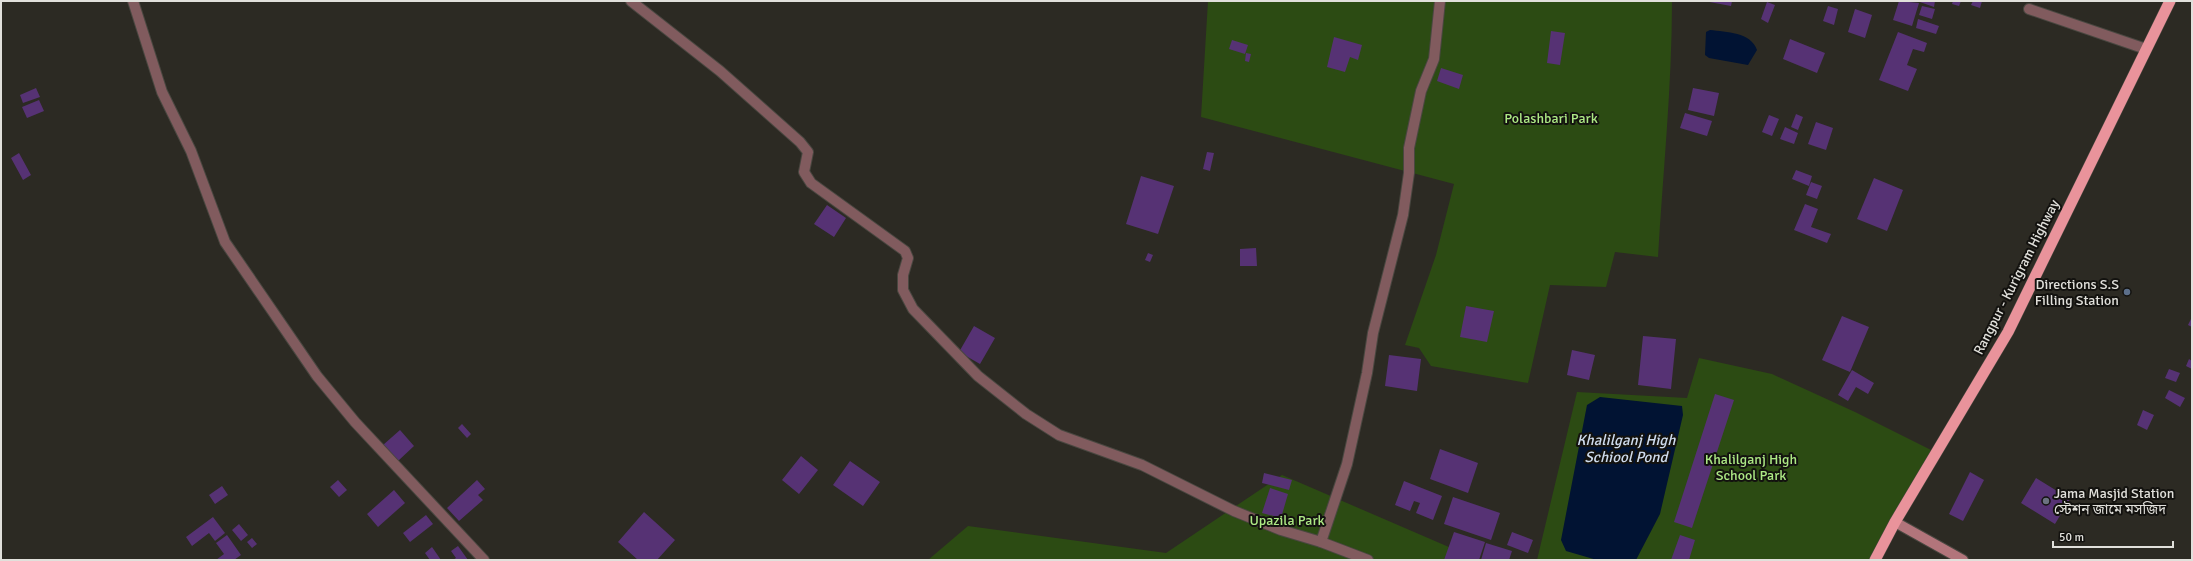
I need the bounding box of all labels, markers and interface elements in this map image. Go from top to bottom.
park label: Polashbari Park [1504,110,1598,127]
street label: Rangpur - Kurigram Highway [1970,196,2063,358]
place label: Directions S.S Filling Station [2035,276,2119,309]
marker: Directions S.S Filling Station [2122,287,2132,297]
water label: Khalilganj High Schiool Pond [1577,431,1676,466]
park label: Khalilganj High School Park [1705,451,1797,484]
place label: Jama Masjid Station স্টেশন জামে মসজিদ [2054,485,2174,518]
marker: Jama Masjid Station স্টেশন জামে মসজিদ [2041,496,2051,506]
park label: Upazila Park [1249,512,1325,529]
scale bar [2053,523,2173,549]
text: 50 m [2059,530,2084,545]

